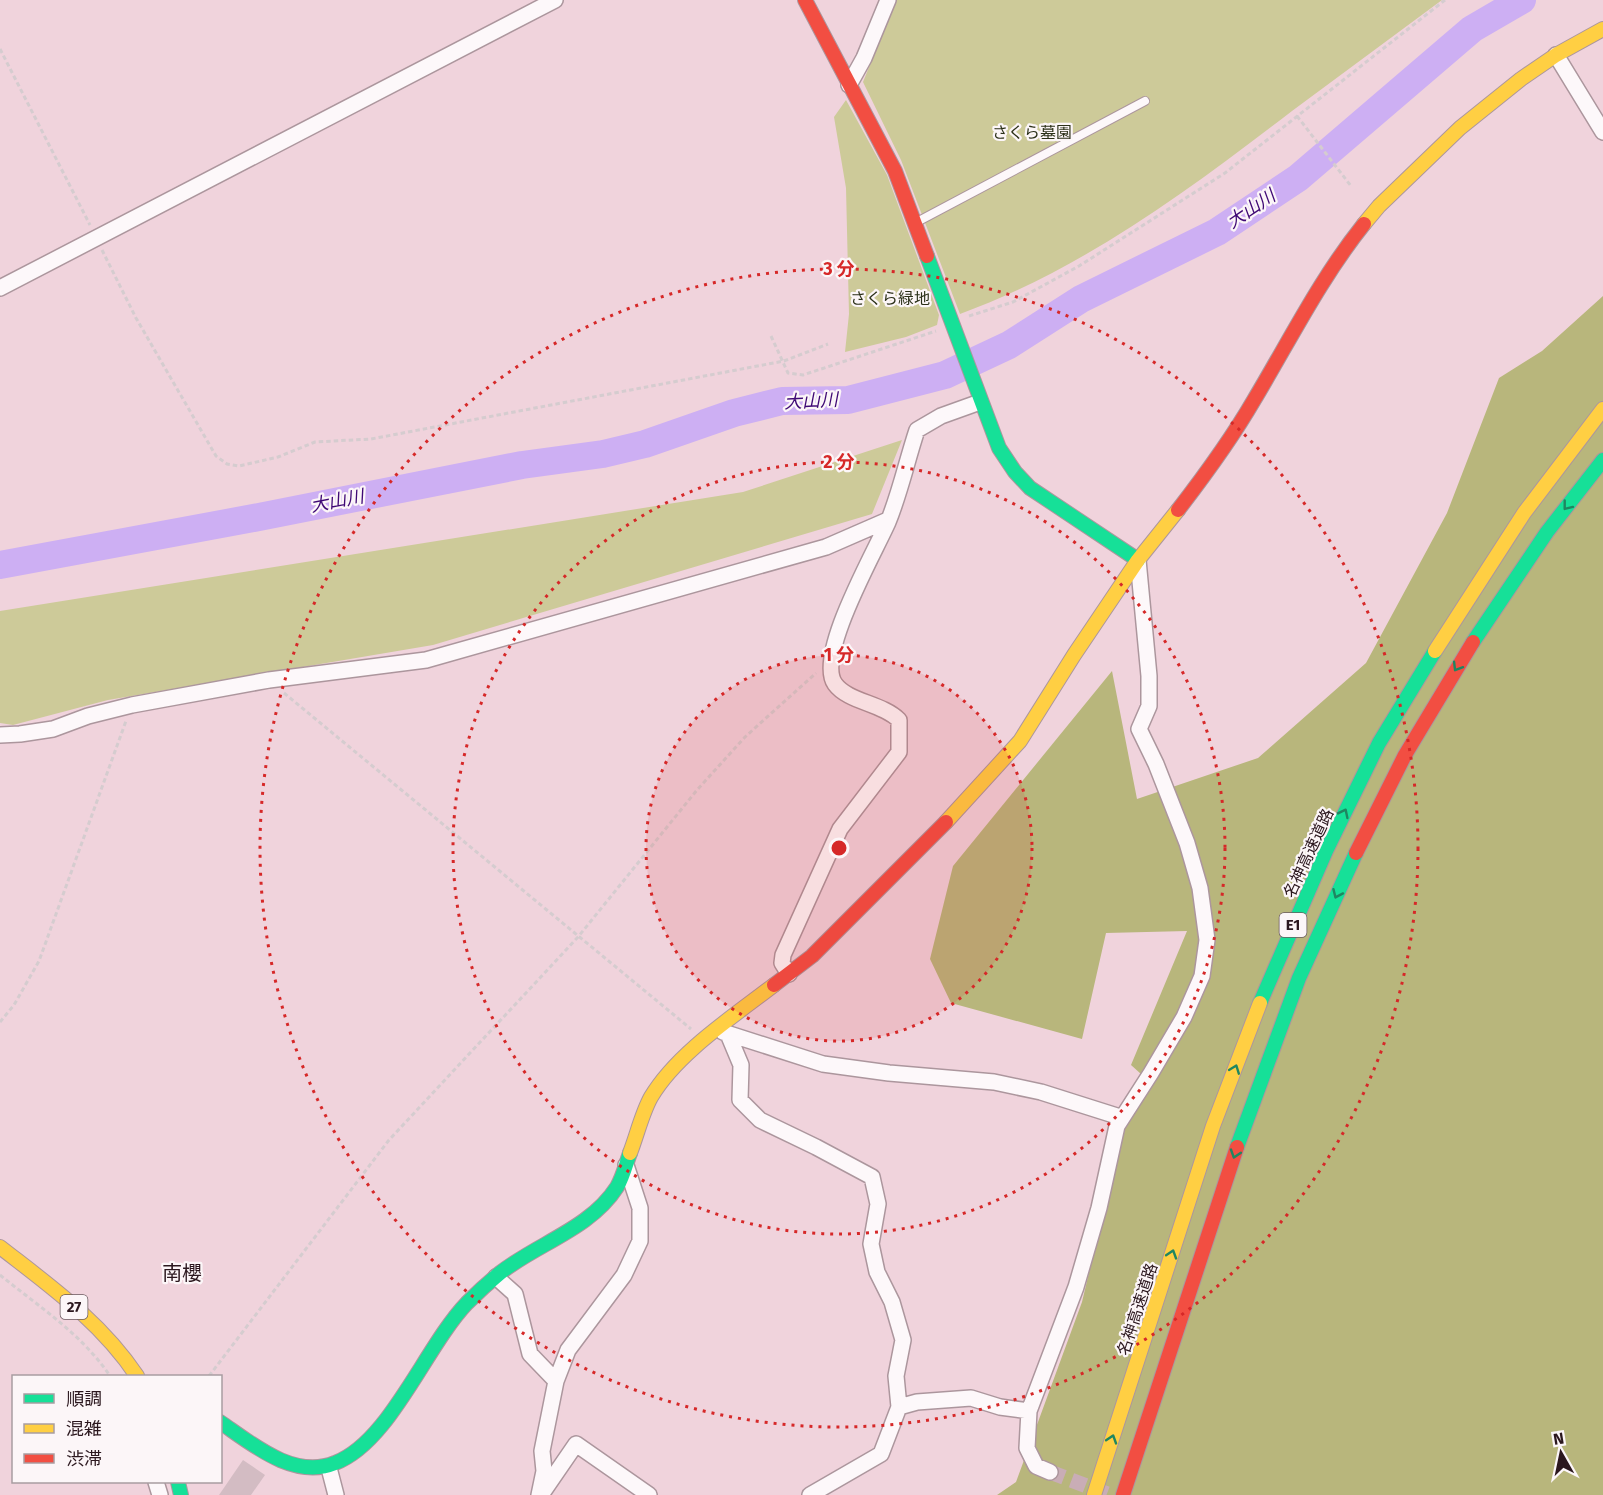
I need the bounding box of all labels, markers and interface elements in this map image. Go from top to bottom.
park label: さくら墓園 [992,123,1072,142]
water label: 大山川 [1222,184,1281,233]
text: 3 分 [822,258,855,280]
park label: さくら緑地 [850,289,930,308]
water label: 大山川 [783,388,841,413]
text: 2 分 [823,451,855,473]
water label: 大山川 [308,485,368,517]
one-way arrow [1564,499,1575,510]
text: 1 分 [824,644,854,666]
one-way arrow [1453,661,1465,671]
street label: 名神高速道路 [1280,806,1337,901]
one-way arrow [1337,808,1349,819]
centre of rings [829,838,849,858]
one-way arrow [1332,888,1344,899]
road number: E1 [1280,913,1306,937]
one-way arrow [1228,1064,1240,1075]
one-way arrow [1229,1148,1242,1159]
one-way arrow [1165,1249,1177,1260]
district label: 南櫻 [162,1261,202,1285]
street label: 名神高速道路 [1114,1261,1161,1358]
road number: 27 [60,1295,88,1319]
legend [12,1375,222,1483]
text: 順調 [66,1388,102,1410]
text: 混雑 [66,1418,102,1440]
north arrow [1531,1423,1591,1483]
text: N [1552,1428,1565,1449]
one-way arrow [1105,1434,1117,1445]
text: 渋滞 [66,1448,102,1470]

